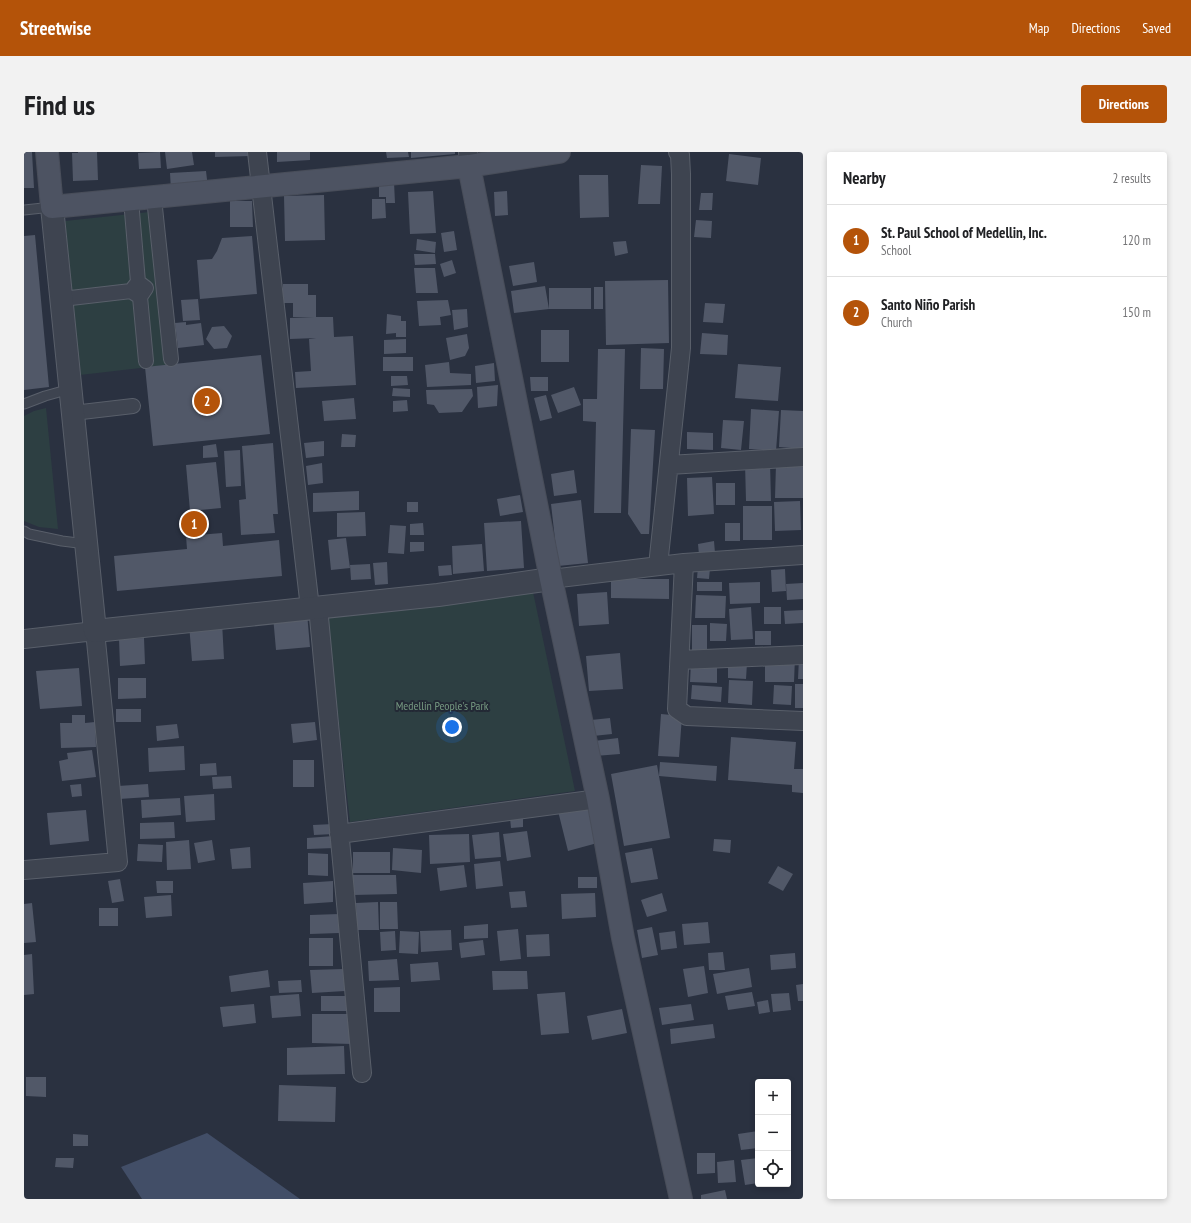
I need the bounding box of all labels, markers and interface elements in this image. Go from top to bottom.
text: Streetwise [20,16,91,40]
text: Map [1029,19,1049,37]
text: Directions [1071,19,1120,37]
text: Saved [1142,19,1171,37]
button: Directions [1081,85,1167,123]
text: Find us [24,86,95,123]
text: Nearby [843,167,886,189]
text: 2 results [1112,170,1151,187]
text: St. Paul School of Medellin, Inc. [881,223,1047,242]
text: 1 [853,232,859,249]
text: 120 m [1122,232,1151,249]
text: School [881,242,911,259]
text: Santo Niño Parish [881,295,975,314]
text: 2 [853,304,859,321]
text: 150 m [1122,304,1151,321]
text: Church [881,314,912,331]
pin: 2 [194,386,220,416]
pin: 1 [181,509,207,539]
park label: Medellin People's Park [396,698,489,713]
your location [442,717,462,737]
map controls [755,1079,791,1187]
button: + [755,1079,791,1115]
button: − [755,1115,791,1151]
button: locate [755,1151,791,1187]

